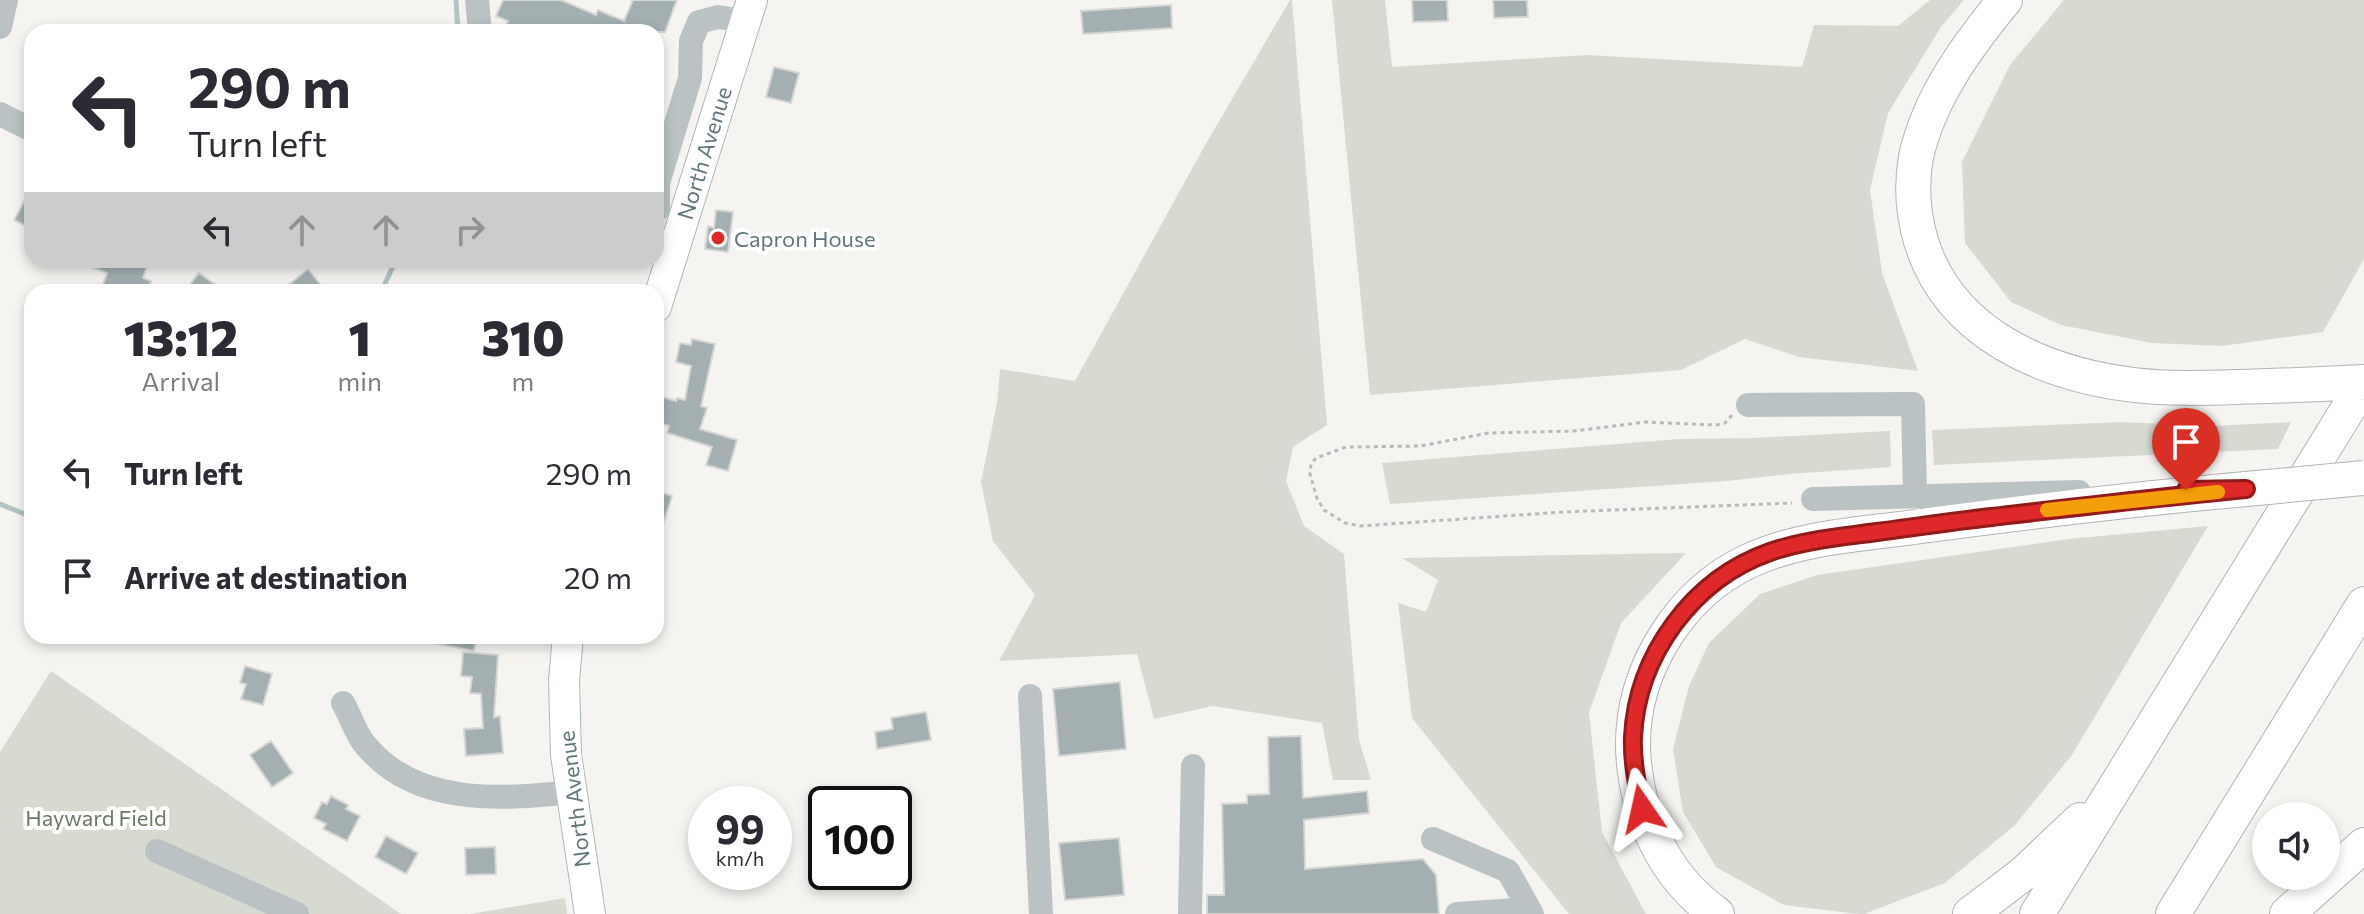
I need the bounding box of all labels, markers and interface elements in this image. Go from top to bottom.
text: 290 m [188,51,351,120]
icon: left [56,56,160,160]
street label: North Avenue [671,83,737,223]
text: Turn left [188,120,327,164]
icon: left [196,208,240,252]
icon: ahead [280,208,324,252]
icon: ahead [364,208,408,252]
icon: right [448,208,492,252]
place label: Capron House [734,225,876,252]
marker: Capron House [709,229,727,247]
text: 13:12 [124,307,238,366]
text: 1 [348,307,371,366]
text: 310 [481,307,564,366]
text: Arrival [141,365,220,396]
text: min [338,365,382,396]
text: m [512,365,534,396]
pin [2152,408,2220,490]
icon: arrive [2164,420,2208,464]
icon: left [56,450,100,494]
text: Turn left [124,454,243,491]
text: 290 m [546,454,632,491]
icon: arrive [56,554,100,598]
text: Arrive at destination [124,558,408,595]
text: 20 m [564,558,632,595]
street label: North Avenue [552,729,596,869]
position arrow [1600,767,1684,851]
speed limit sign: 100 [808,786,912,890]
map controls [2252,802,2340,890]
button: sound [2252,802,2340,890]
text: 99 [715,803,765,852]
park label: Hayward Field [25,804,167,831]
text: km/h [716,846,764,870]

